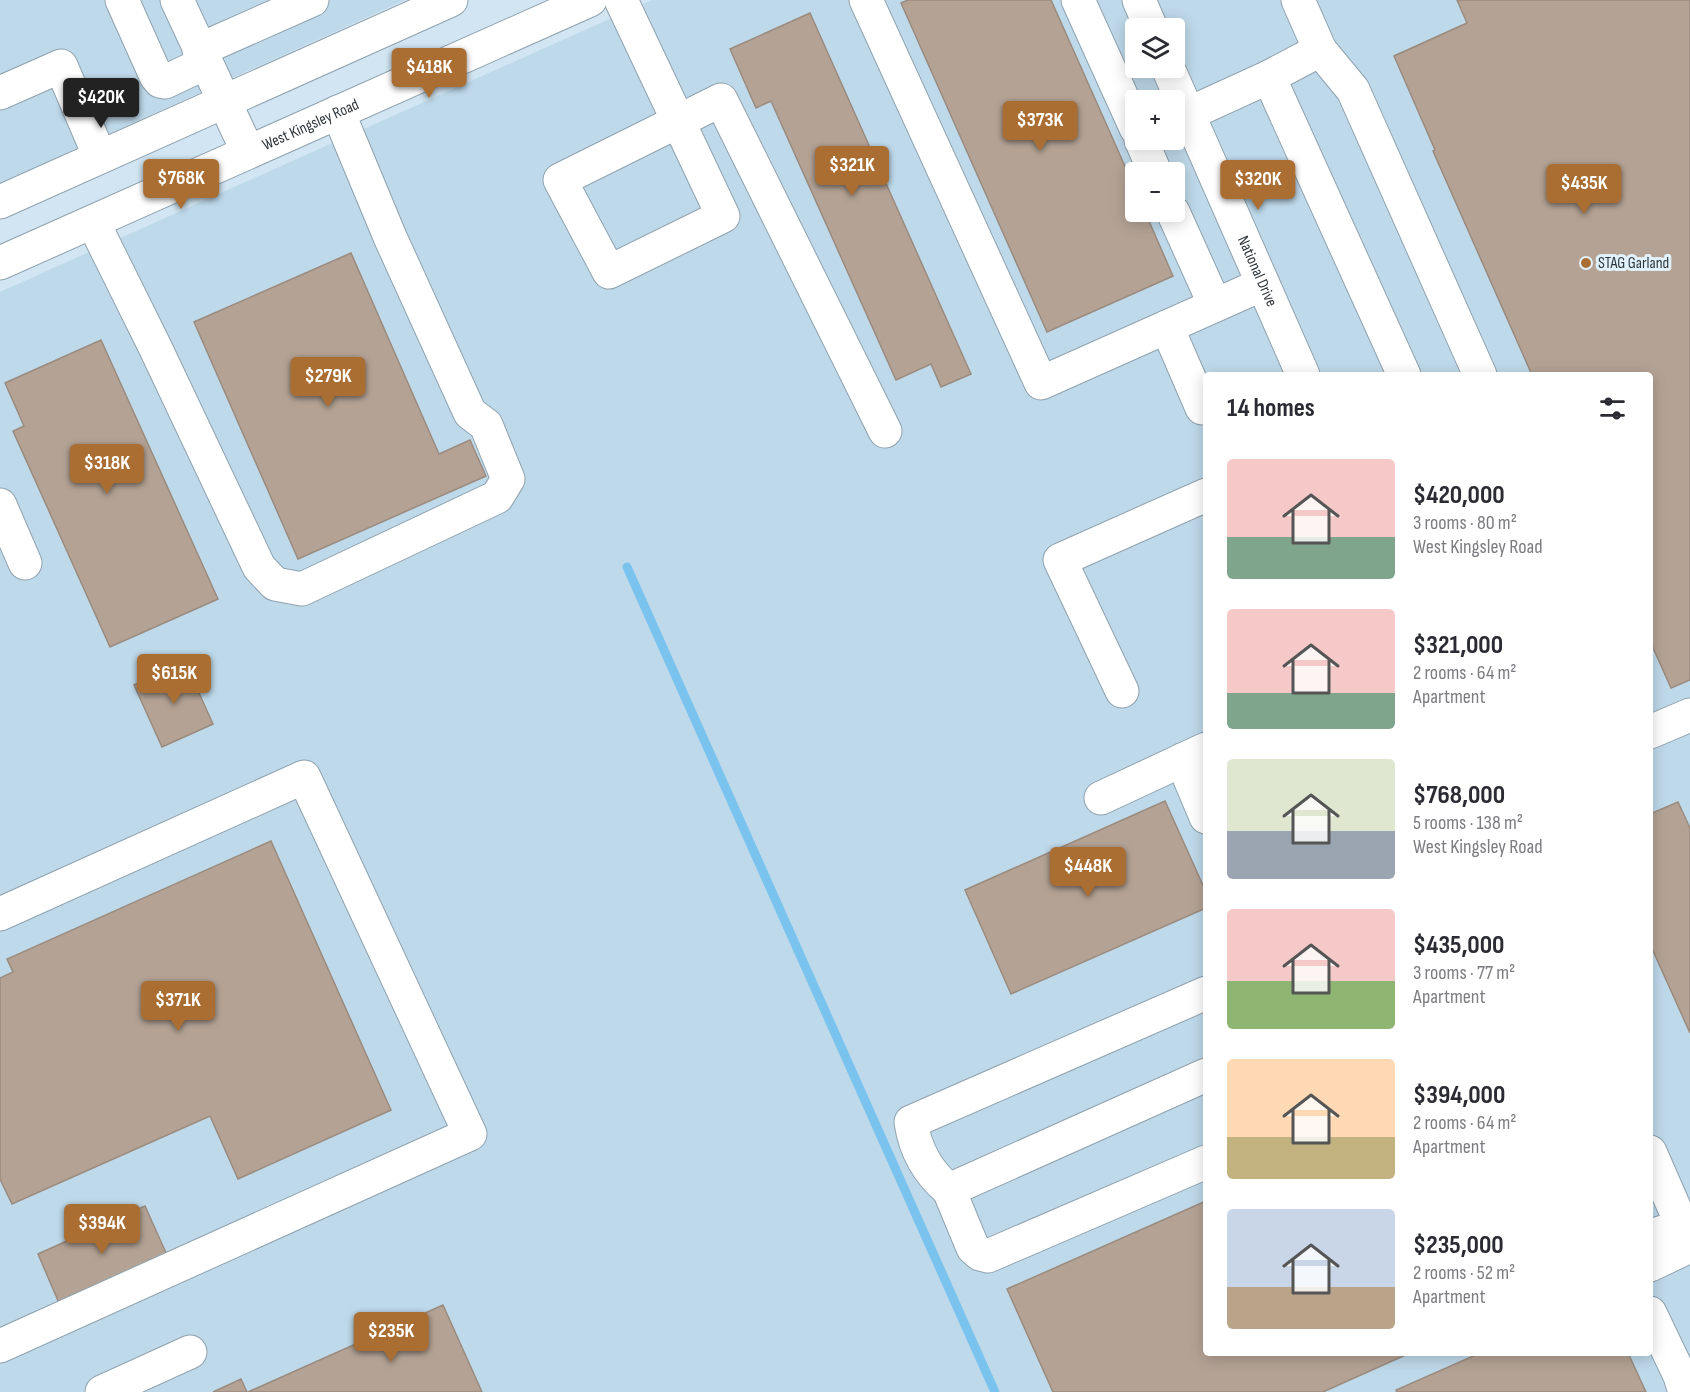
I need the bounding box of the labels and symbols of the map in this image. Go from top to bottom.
pin: $418K [387,48,471,99]
pin: $420K [59,78,143,129]
street label: West Kingsley Road [259,95,362,154]
pin: $373K [998,101,1082,152]
pin: $321K [810,146,894,197]
pin: $768K [139,159,223,210]
pin: $320K [1216,160,1300,211]
pin: $435K [1542,164,1626,215]
street label: National Drive [1233,233,1281,310]
place label: STAG Garland [1598,254,1669,273]
marker: STAG Garland [1579,256,1593,270]
pin: $279K [286,357,370,408]
pin: $318K [65,444,149,495]
pin: $615K [132,654,216,705]
pin: $448K [1046,847,1130,898]
pin: $371K [136,981,220,1032]
pin: $394K [60,1204,144,1255]
pin: $235K [349,1312,433,1363]

